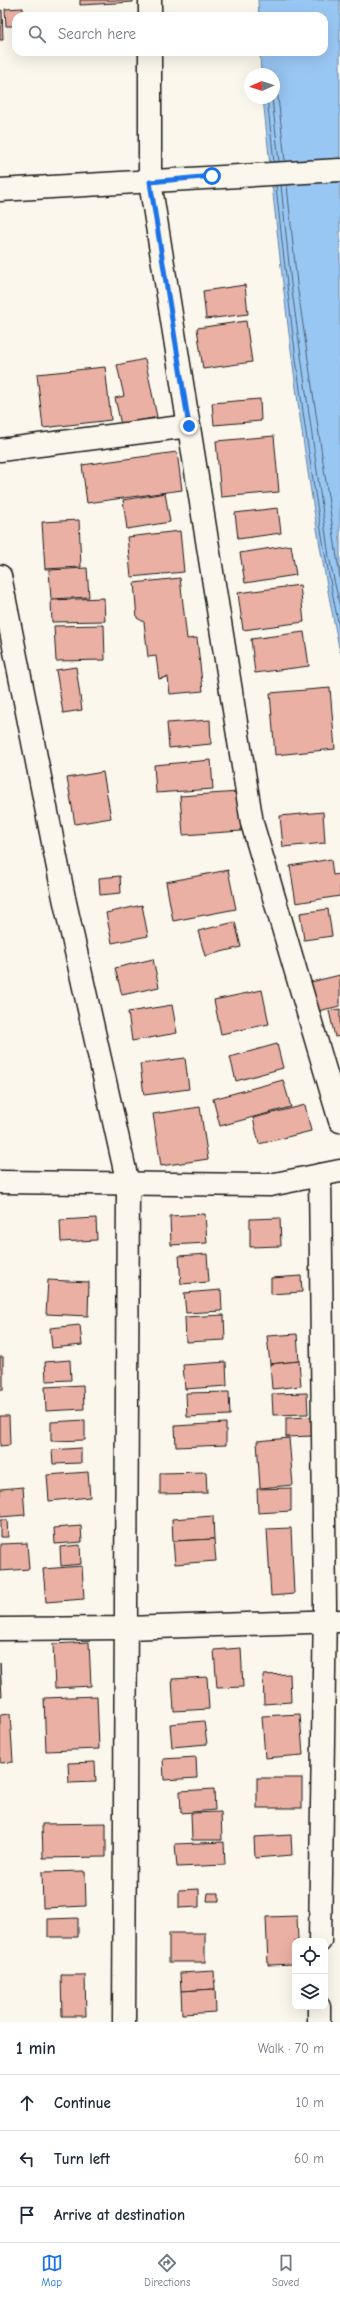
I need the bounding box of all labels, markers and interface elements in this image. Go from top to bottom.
search box [12,12,328,56]
icon: search [26,23,48,45]
text: Search here [58,25,136,43]
north arrow [244,68,280,104]
route start [203,167,221,185]
route end [180,417,198,435]
map controls [292,1938,328,2010]
button: locate [292,1938,328,1974]
button: layers [292,1974,328,2010]
text: 1 min [16,2039,56,2058]
text: Walk · 70 m [258,2041,324,2056]
icon: ahead [16,2092,38,2114]
text: Continue [54,2094,111,2112]
text: 10 m [296,2095,324,2110]
icon: left [16,2148,38,2170]
text: Turn left [54,2150,110,2168]
text: 60 m [294,2151,324,2166]
icon: arrive [16,2204,38,2226]
text: Arrive at destination [54,2206,185,2224]
tab: Map [41,2252,63,2289]
tab: Directions [144,2252,191,2289]
tab: Saved [272,2252,299,2289]

